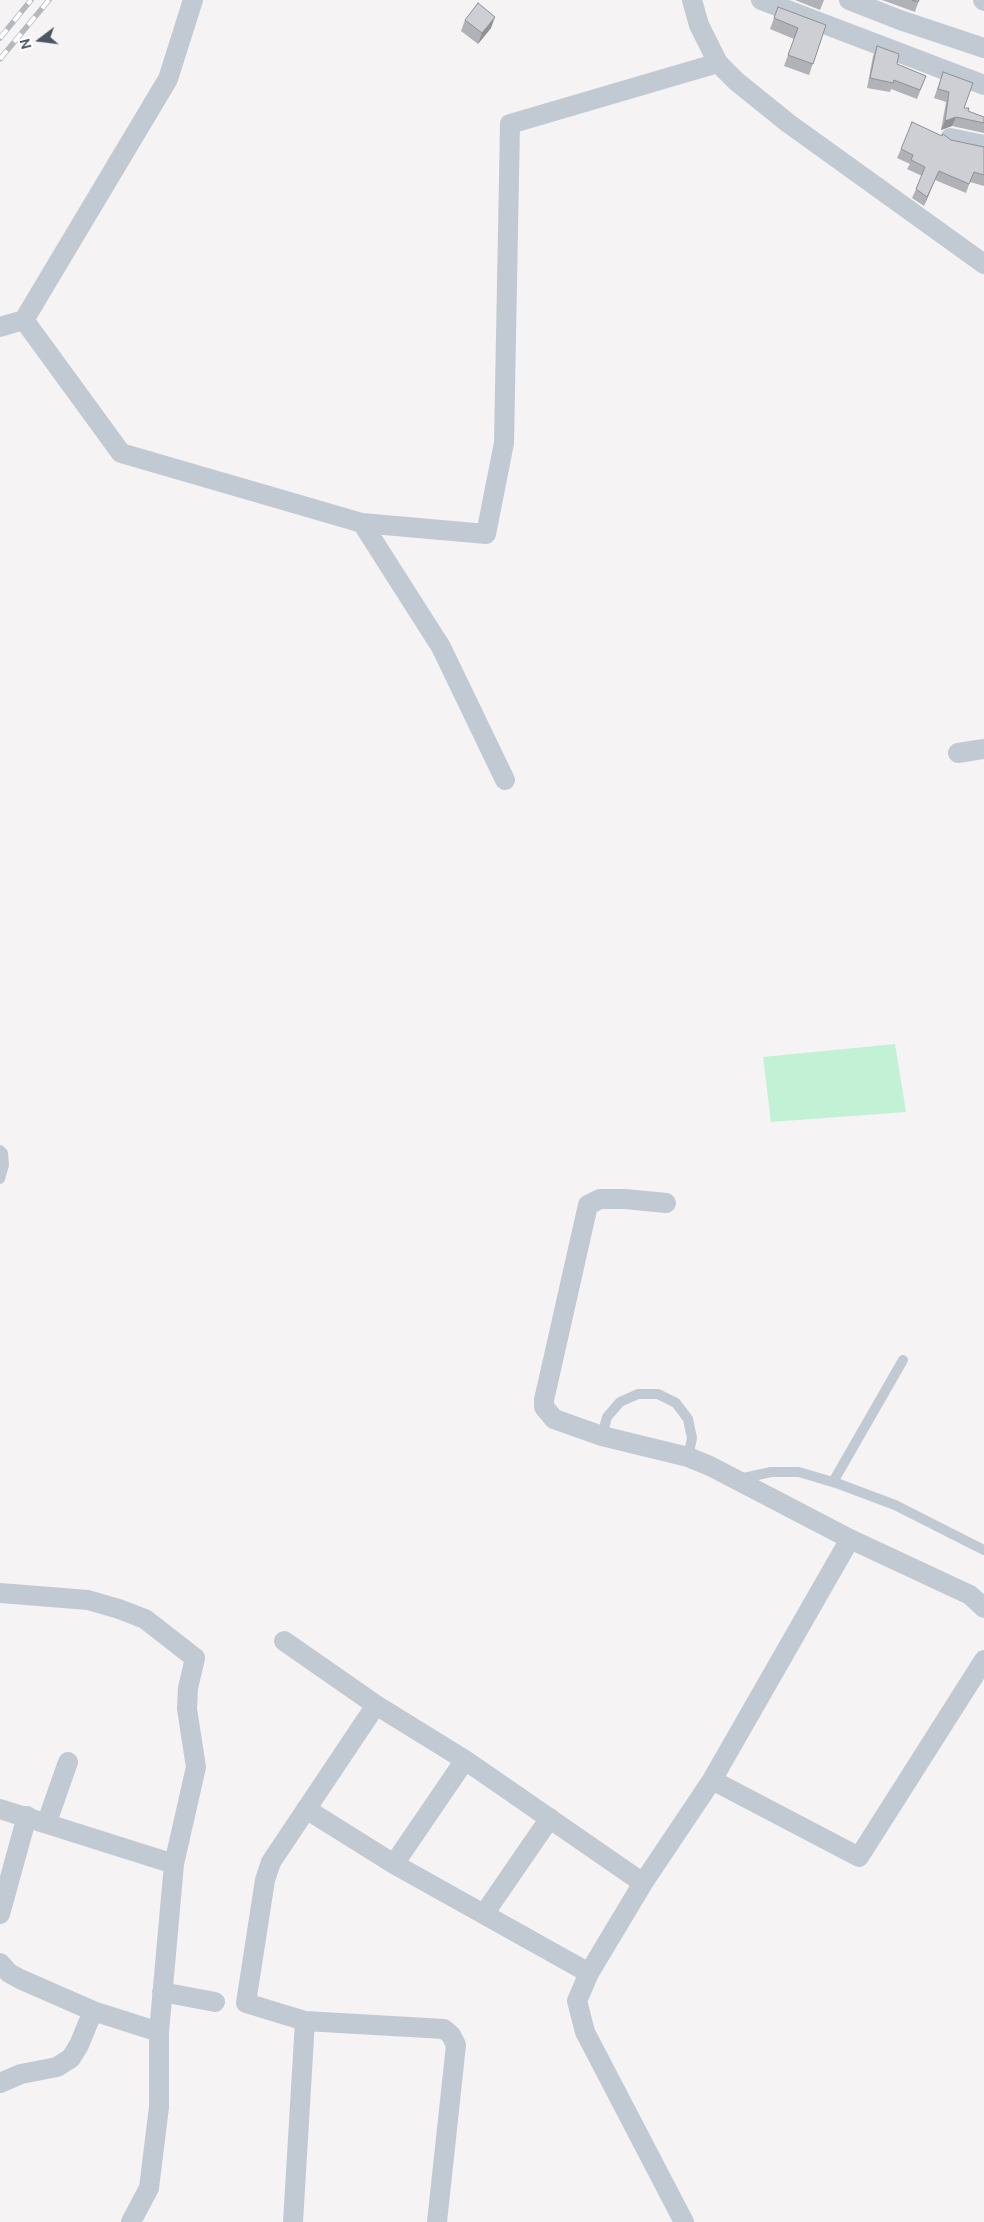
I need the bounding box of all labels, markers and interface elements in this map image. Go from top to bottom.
north arrow [15,15,65,65]
text: N [16,37,35,51]

